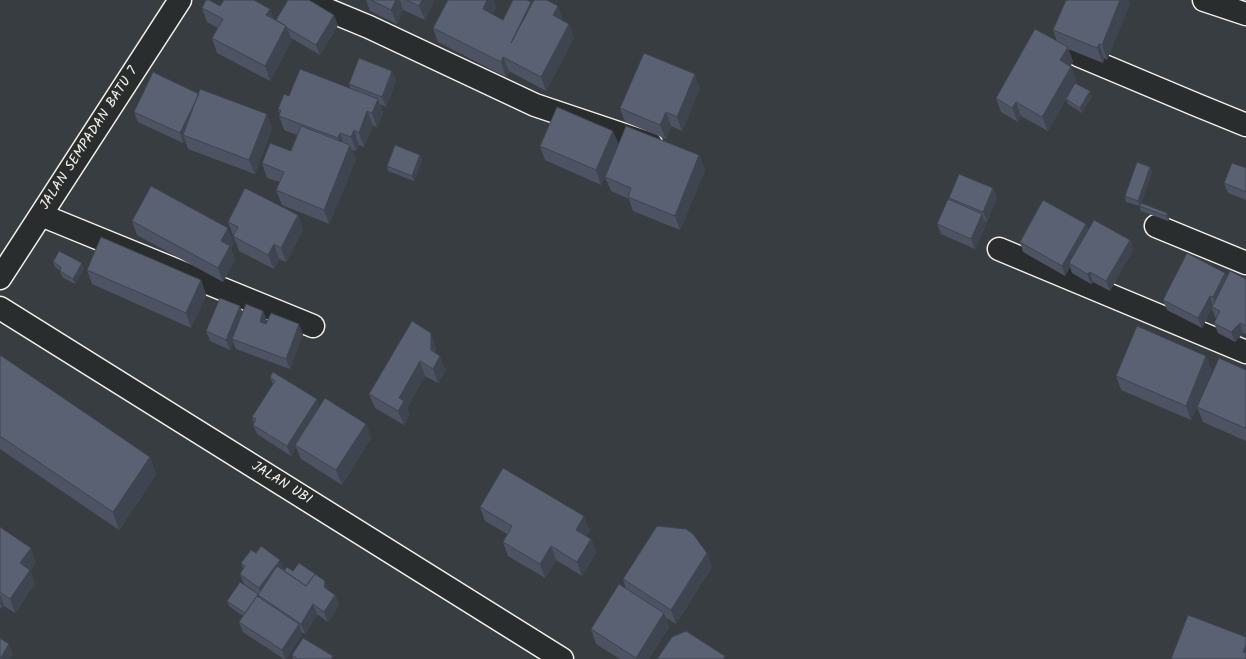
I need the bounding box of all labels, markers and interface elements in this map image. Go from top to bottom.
street label: JALAN SEMPADAN BATU 7 [37,64,143,214]
street label: JALAN UBI [248,459,314,509]

